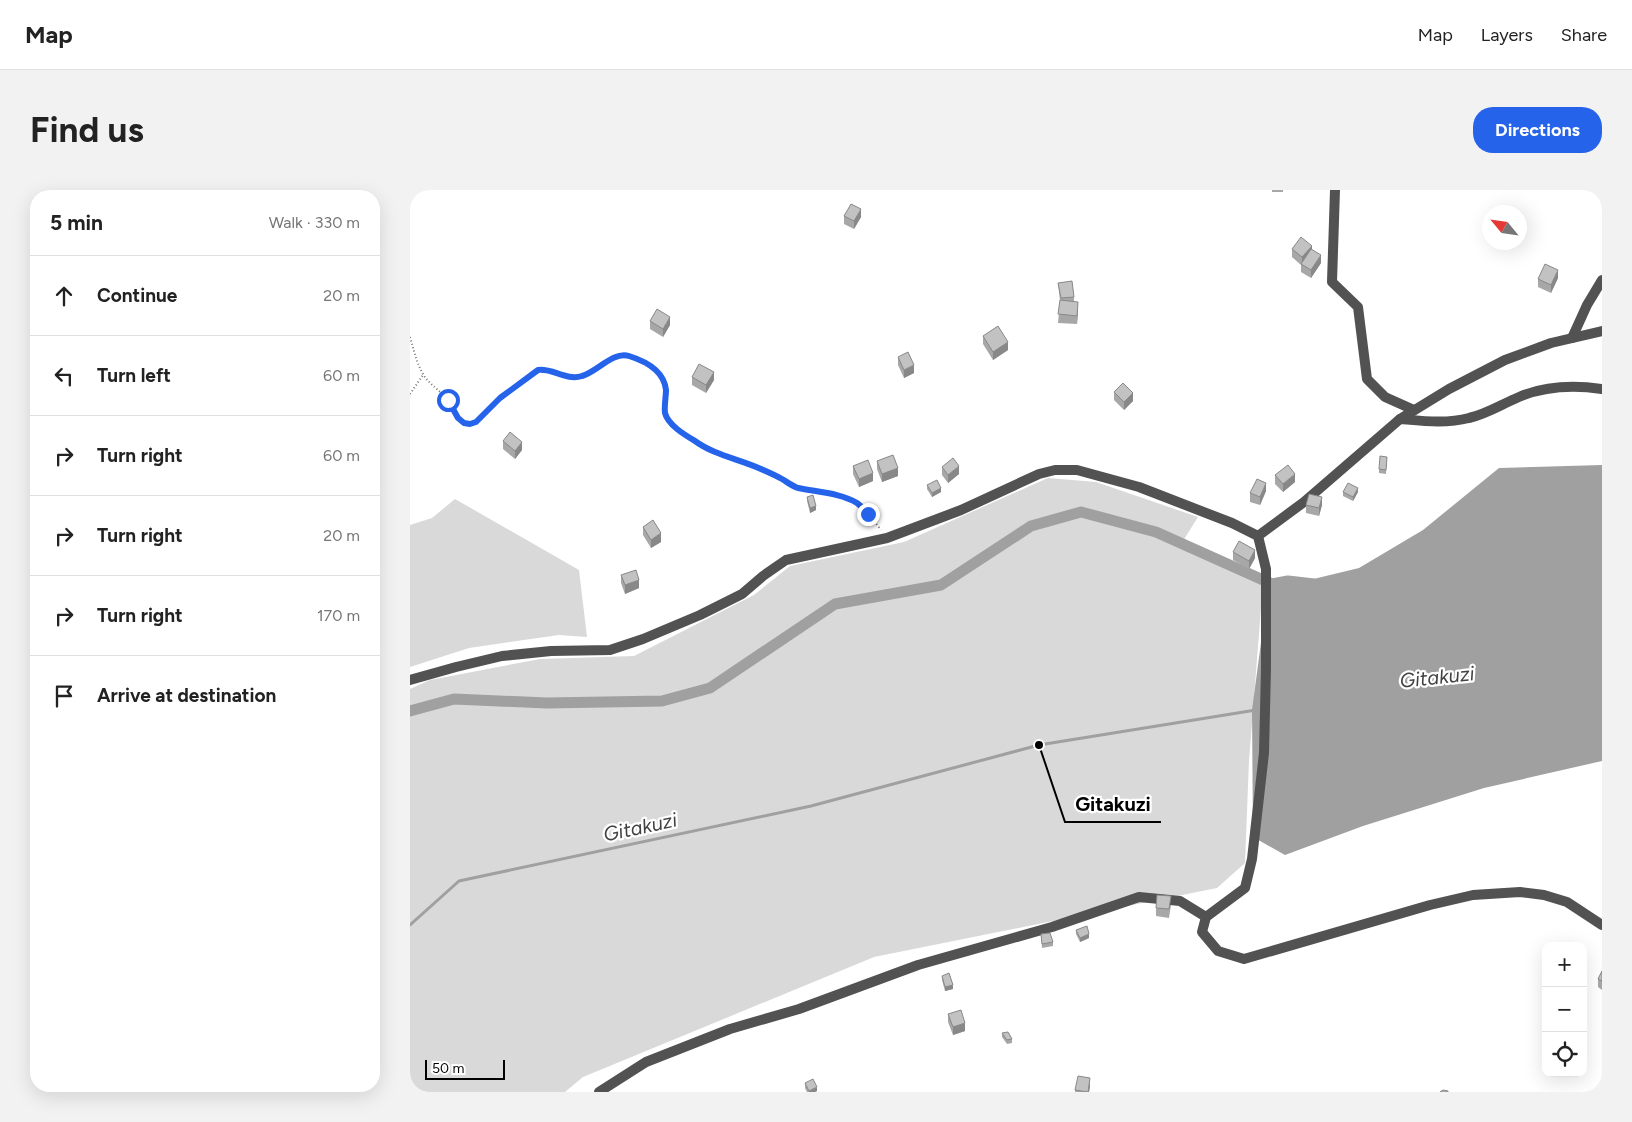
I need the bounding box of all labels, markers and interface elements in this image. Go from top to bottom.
text: Map [25,20,73,49]
text: Map [1418,24,1453,46]
text: Layers [1481,24,1533,46]
text: Share [1561,24,1607,46]
button: Directions [1473,107,1602,153]
text: Find us [30,109,144,151]
north arrow [1482,205,1527,250]
text: 5 min [50,210,103,235]
text: Walk · 330 m [269,213,360,232]
icon: ahead [50,282,78,310]
text: Continue [97,284,177,307]
text: 20 m [323,286,360,305]
icon: left [50,362,78,390]
text: Turn left [97,364,171,387]
text: 60 m [323,366,360,385]
route start [437,389,460,412]
icon: right [50,442,78,470]
text: Turn right [97,444,183,467]
text: 60 m [323,446,360,465]
route end [857,503,880,526]
icon: right [50,522,78,550]
text: Turn right [97,524,183,547]
text: 20 m [323,526,360,545]
icon: right [50,602,78,630]
text: Turn right [97,604,183,627]
text: 170 m [317,606,360,625]
water label: Gitakuzi [1399,661,1476,693]
icon: arrive [50,682,78,710]
text: Arrive at destination [97,684,276,707]
callout: Gitakuzi [1065,787,1161,822]
text: Gitakuzi [1075,792,1151,816]
water label: Gitakuzi [601,807,679,846]
map controls [1542,942,1587,1077]
button: + [1542,942,1587,987]
button: − [1542,987,1587,1032]
button: locate [1542,1032,1587,1077]
scale bar [425,1057,505,1080]
text: 50 m [432,1060,464,1077]

